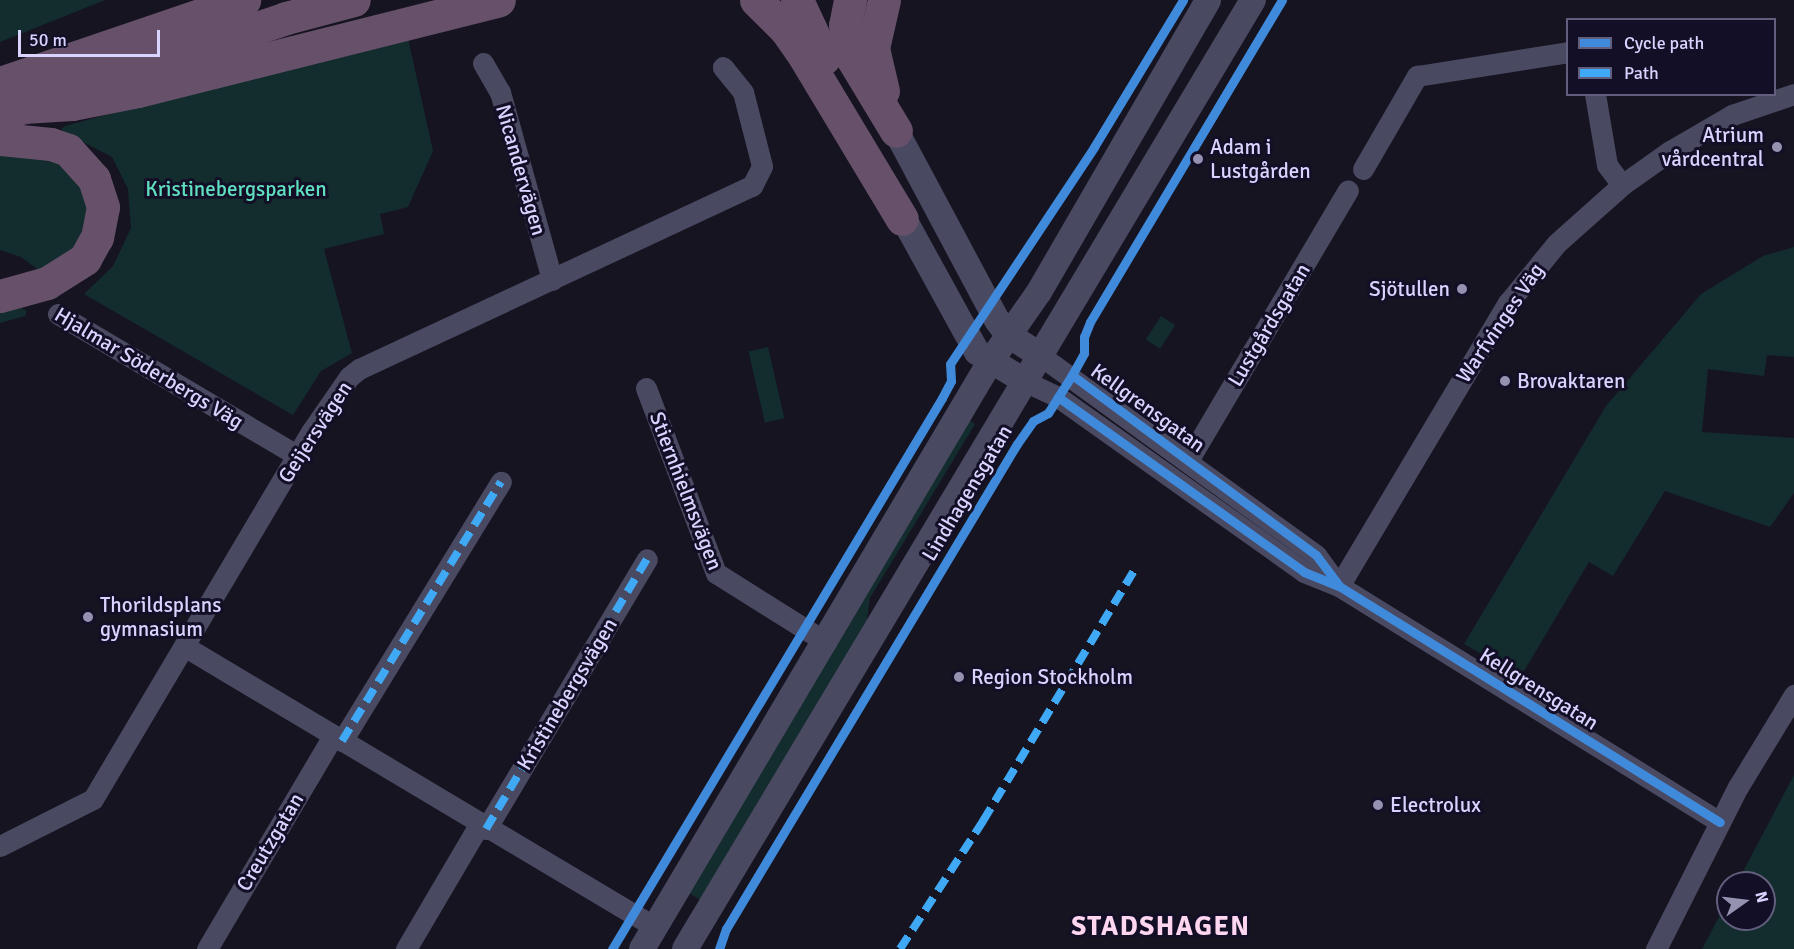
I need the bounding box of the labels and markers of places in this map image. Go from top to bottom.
place label: Atrium vårdcentral [1662,122,1764,172]
place label: Adam i Lustgården [1210,134,1311,184]
marker: Atrium vårdcentral [1768,138,1786,156]
marker: Adam i Lustgården [1191,152,1205,166]
place label: Sjötullen [1369,276,1450,302]
marker: Sjötullen [1455,282,1469,296]
place label: Brovaktaren [1517,368,1625,394]
marker: Brovaktaren [1498,374,1512,388]
place label: Thorildsplans gymnasium [100,592,221,642]
marker: Thorildsplans gymnasium [81,610,95,624]
place label: Region Stockholm [971,664,1133,690]
marker: Region Stockholm [952,670,966,684]
place label: Electrolux [1390,792,1481,818]
marker: Electrolux [1371,798,1385,812]

